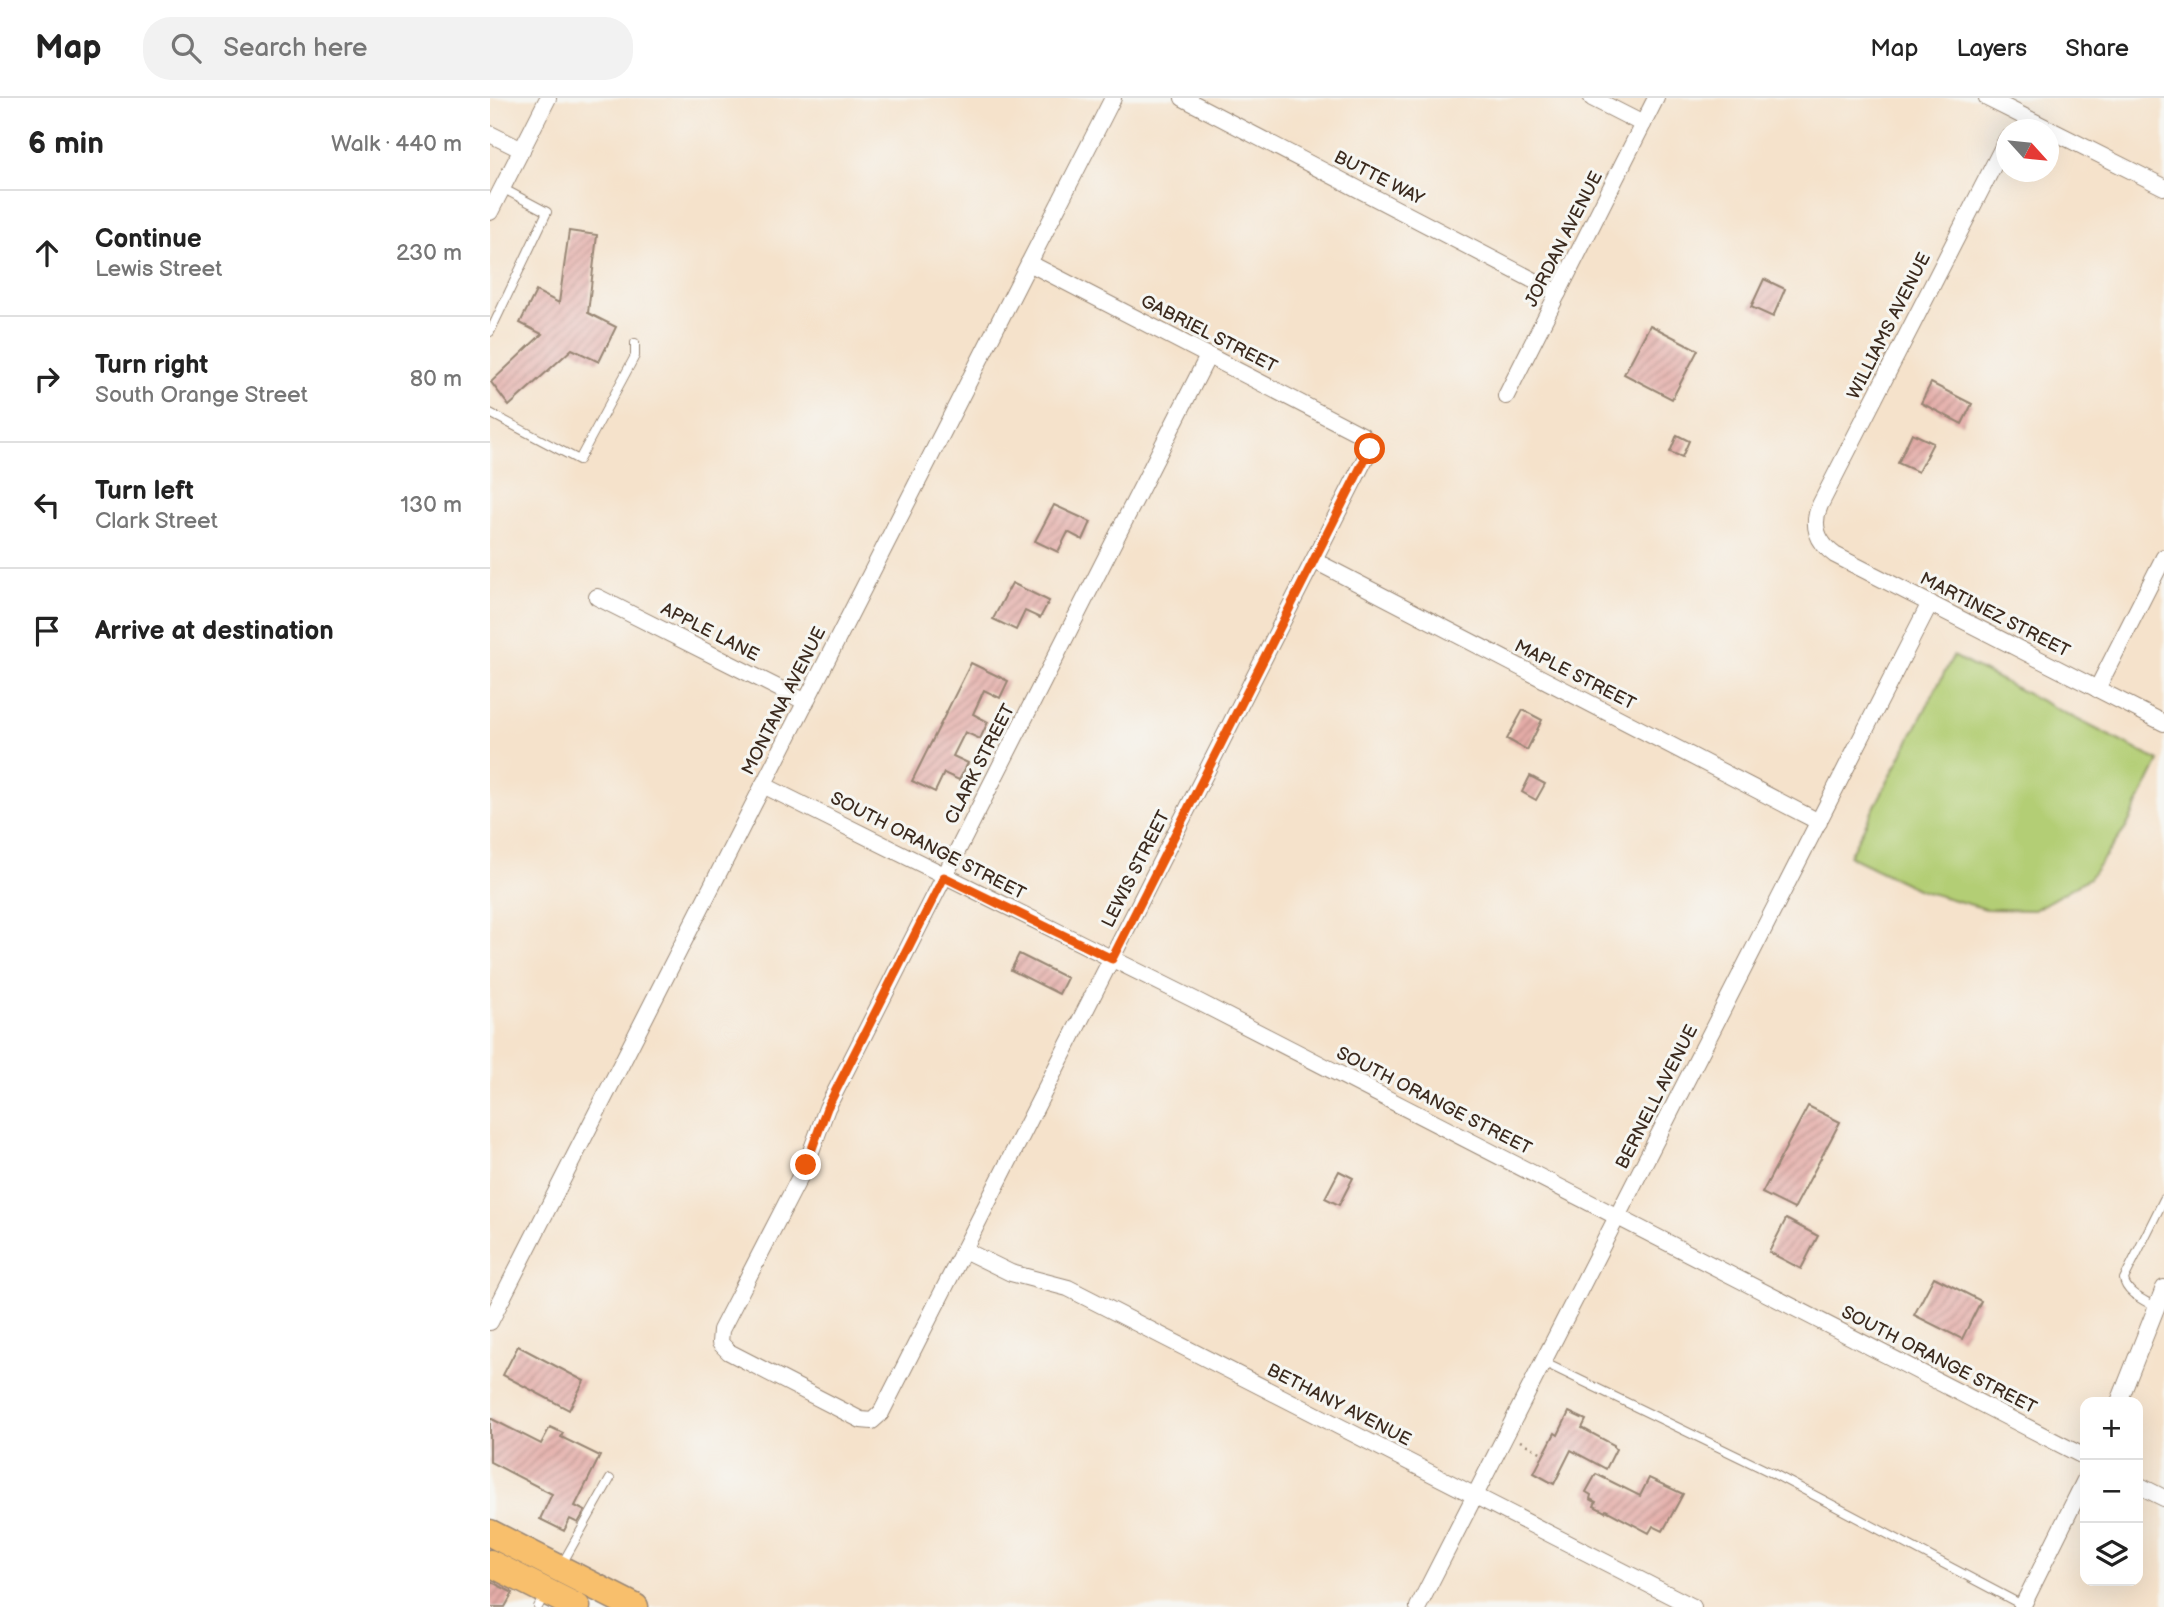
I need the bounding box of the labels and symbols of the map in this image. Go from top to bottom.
north arrow [1996,119,2059,182]
street label: BUTTE WAY [1331,146,1428,210]
street label: JORDAN AVENUE [1521,168,1607,310]
street label: WILLIAMS AVENUE [1843,249,1935,403]
street label: GABRIEL STREET [1137,291,1281,378]
route start [1354,433,1385,464]
street label: MARTINEZ STREET [1917,568,2074,662]
street label: APPLE LANE [657,598,763,666]
street label: MONTANA AVENUE [738,623,830,778]
street label: MAPLE STREET [1511,635,1639,715]
street label: CLARK STREET [941,700,1019,827]
street label: SOUTH ORANGE STREET [827,788,1029,905]
street label: LEWIS STREET [1098,807,1175,931]
street label: BERNELL AVENUE [1612,1021,1703,1173]
street label: SOUTH ORANGE STREET [1333,1043,1535,1160]
route end [790,1149,821,1180]
street label: SOUTH ORANGE STREET [1838,1302,2040,1419]
street label: BETHANY AVENUE [1263,1360,1415,1451]

